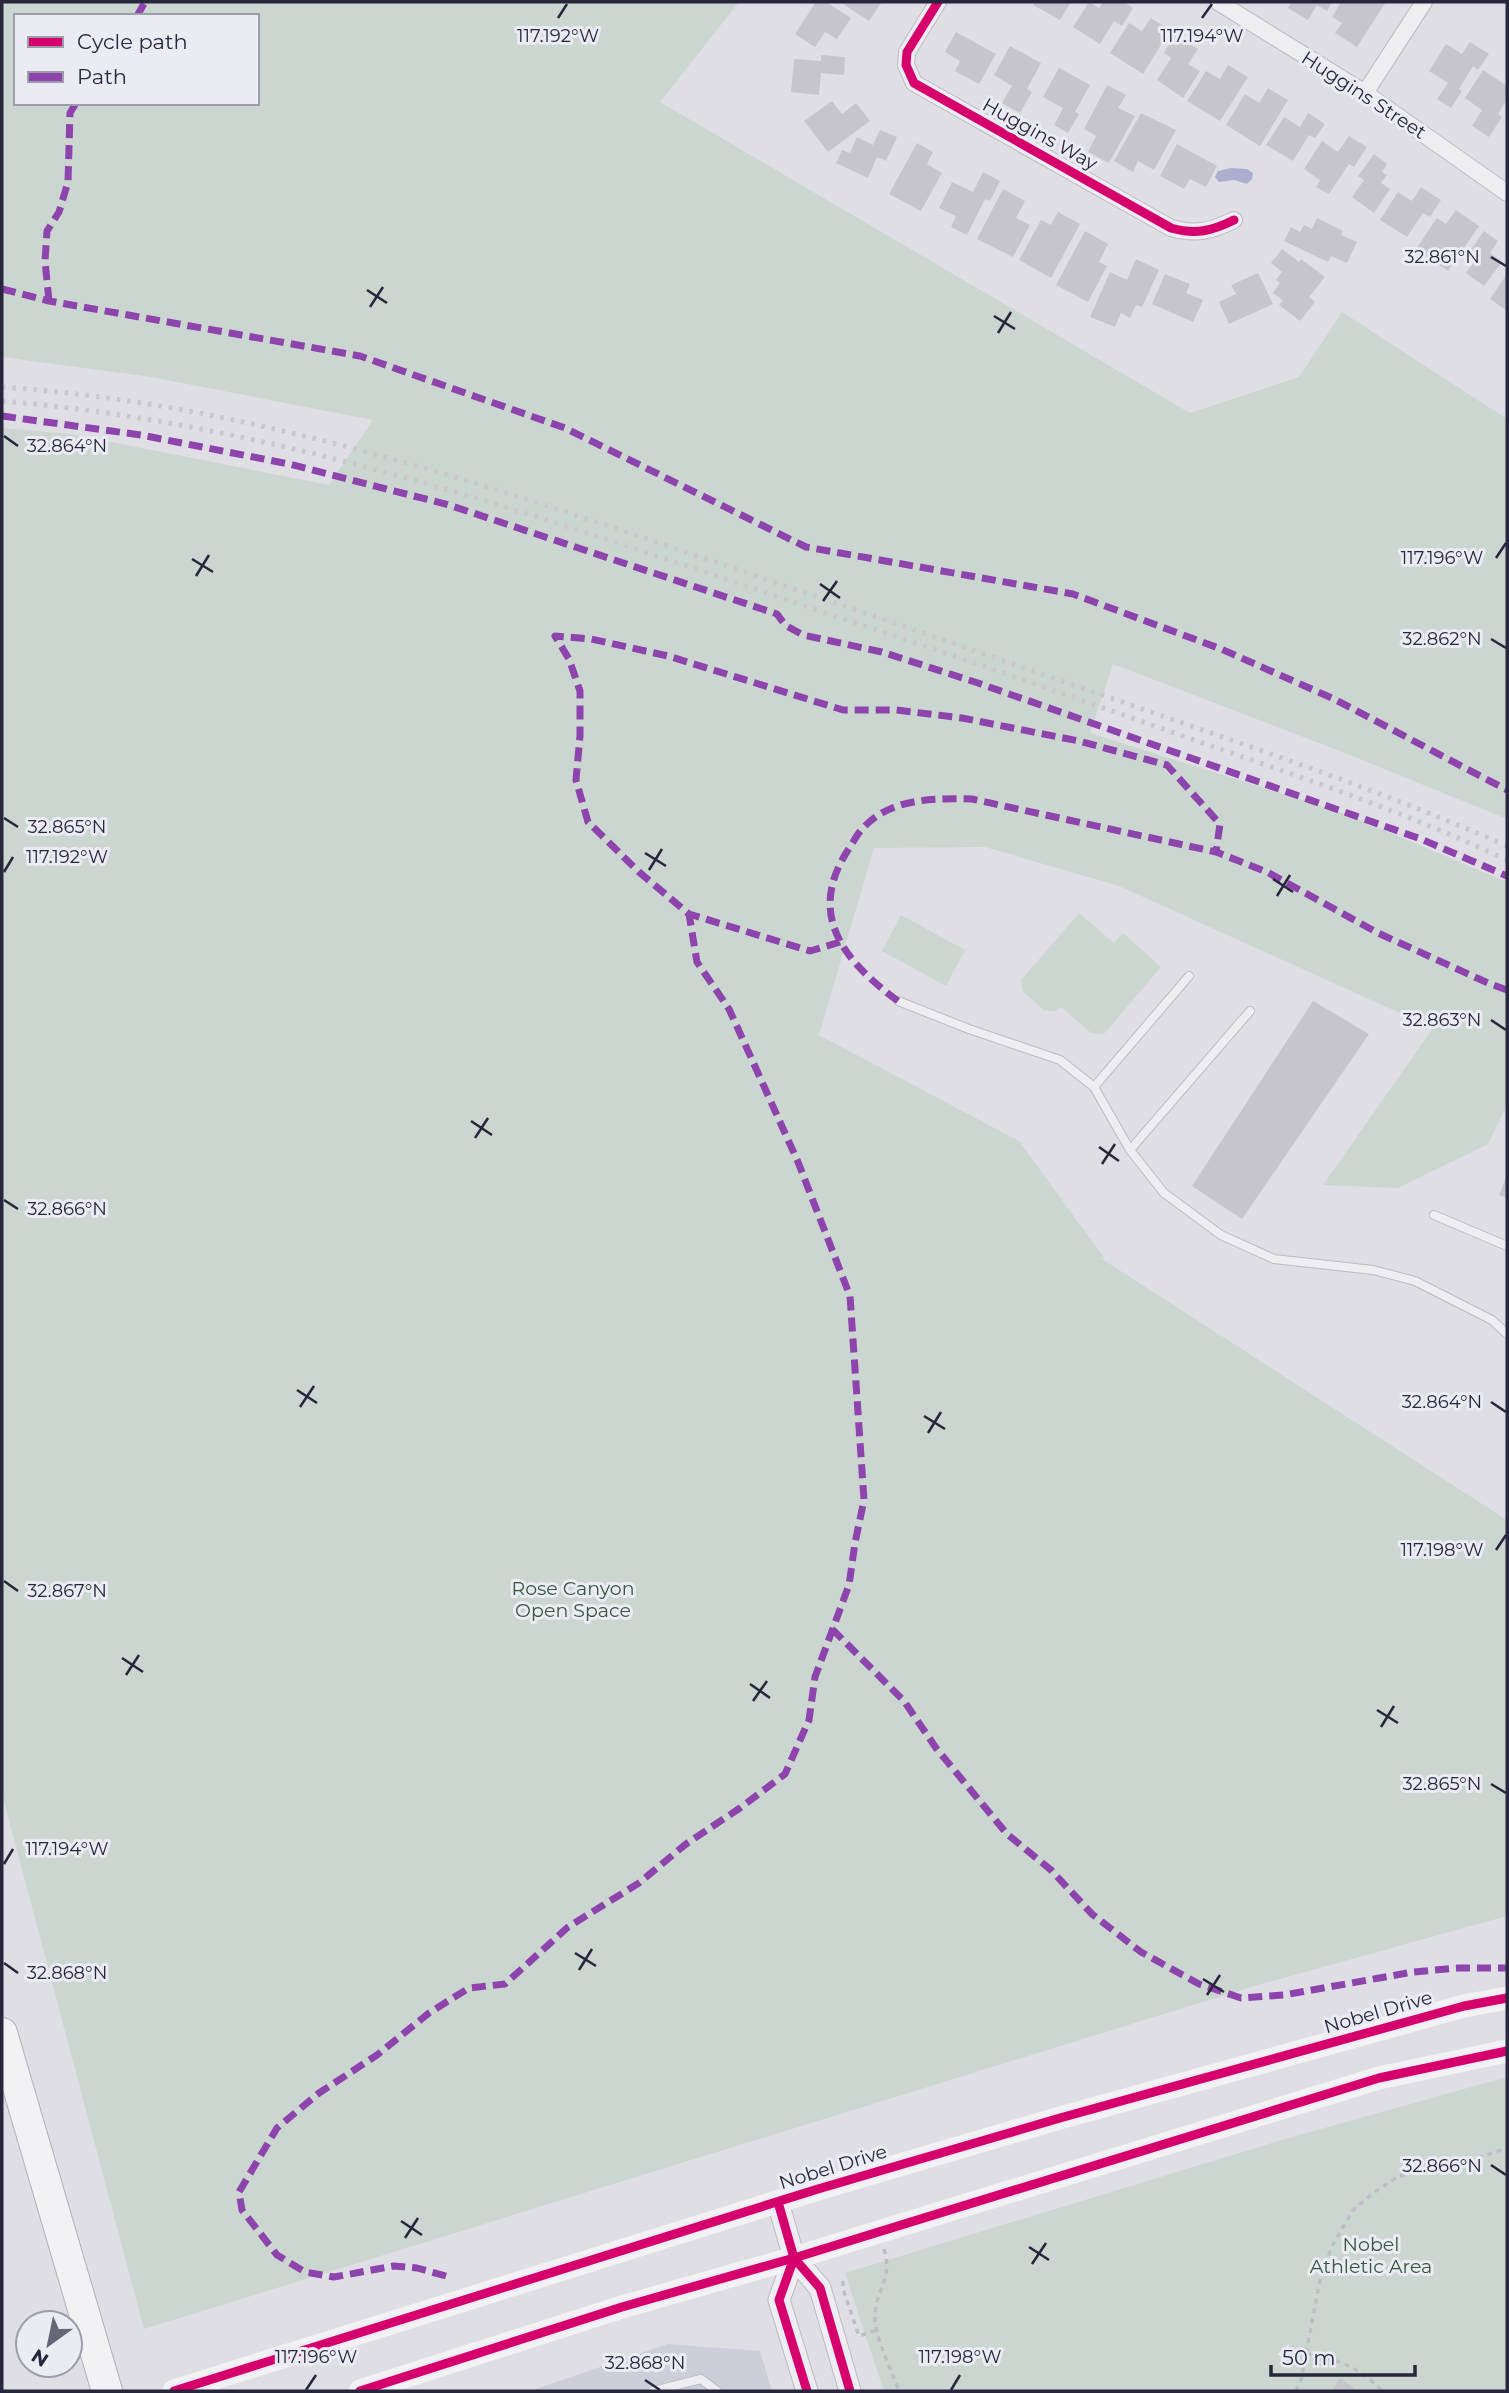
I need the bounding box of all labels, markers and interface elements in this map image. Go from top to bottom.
legend [14,14,259,105]
text: 117.192°W [517,25,599,47]
text: 117.194°W [1160,25,1244,47]
text: Cycle path [77,29,188,54]
street label: Huggins Street [1297,46,1431,144]
text: Path [77,64,127,89]
street label: Huggins Way [979,93,1102,175]
text: 32.861°N [1404,246,1480,268]
text: 32.864°N [27,435,107,457]
text: 117.196°W [1401,547,1483,569]
text: 32.862°N [1402,628,1482,650]
text: 32.865°N [27,816,107,838]
text: 117.192°W [26,846,108,868]
text: 32.863°N [1403,1009,1481,1031]
text: 32.866°N [27,1198,107,1220]
text: 32.864°N [1402,1391,1482,1413]
text: 117.198°W [1400,1539,1484,1561]
park label: Rose Canyon Open Space [511,1577,635,1622]
text: 32.867°N [27,1580,107,1602]
text: 32.865°N [1402,1773,1482,1795]
text: 117.194°W [25,1838,109,1860]
text: 32.868°N [27,1962,107,1984]
street label: Nobel Drive [1321,1986,1435,2038]
street label: Nobel Drive [776,2140,890,2194]
text: 32.866°N [1402,2155,1482,2177]
park label: Nobel Athletic Area [1310,2233,1432,2278]
north arrow [14,2309,84,2379]
scale bar [1271,2334,1414,2378]
text: N [27,2344,53,2372]
text: 50 m [1282,2345,1336,2370]
text: 117.196°W [275,2346,357,2368]
text: 117.198°W [918,2346,1002,2368]
text: 32.868°N [605,2352,685,2374]

